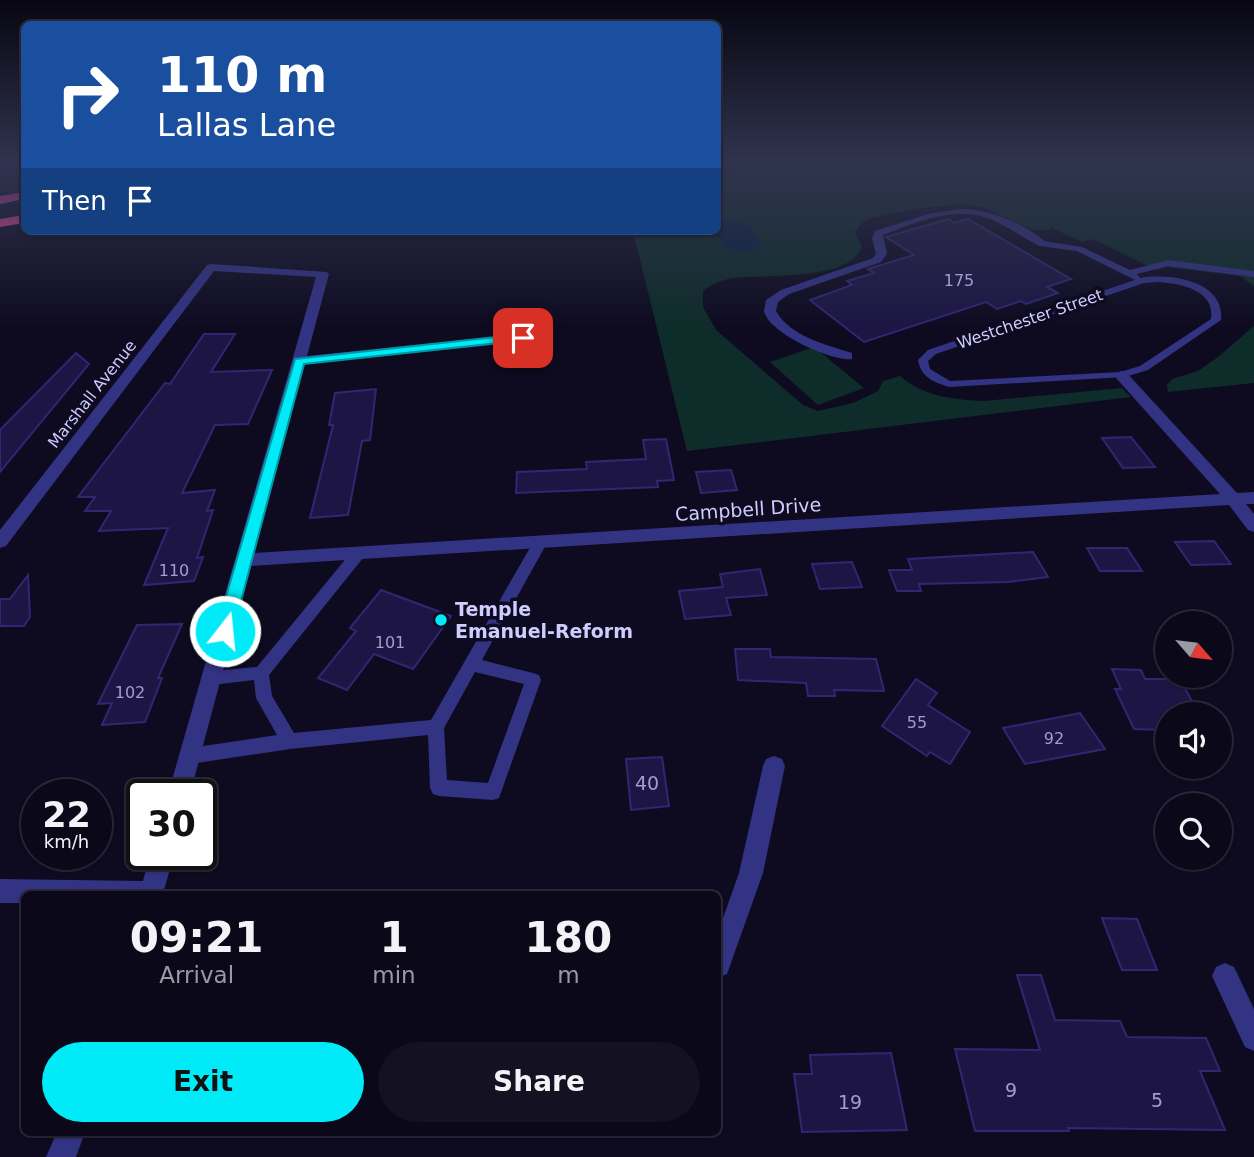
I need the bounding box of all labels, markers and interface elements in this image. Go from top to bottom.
text: 110 m [157,47,327,104]
icon: right [42,49,133,140]
text: Lallas Lane [157,106,336,144]
icon: arrive [121,182,159,220]
text: Then [42,186,107,216]
house number: 175 [944,271,974,290]
street label: Westchester Street [955,285,1105,353]
pin [493,308,553,368]
icon: arrive [504,319,542,357]
street label: Marshall Avenue [44,336,140,452]
street label: Campbell Drive [674,493,822,525]
house number: 110 [159,561,189,580]
position arrow [188,594,262,668]
place label: Temple Emanuel-Reform [455,598,633,642]
north arrow [1155,611,1232,688]
map controls [1155,611,1232,870]
marker: Temple Emanuel-Reform [433,612,449,628]
house number: 101 [375,633,405,652]
house number: 102 [115,683,145,702]
button: sound [1155,702,1232,779]
house number: 55 [907,713,927,732]
house number: 92 [1044,729,1064,748]
house number: 40 [635,772,659,794]
speed limit sign: 30 [126,779,217,870]
button: search [1155,793,1232,870]
text: 22 [42,795,91,835]
text: km/h [44,831,89,852]
text: 09:21 [130,913,264,962]
text: 1 [379,913,409,962]
text: 180 [525,913,612,962]
text: Arrival [159,962,234,988]
text: min [372,962,416,988]
text: m [557,962,580,988]
button: Exit [42,1042,364,1122]
button: Share [378,1042,700,1122]
house number: 9 [1005,1079,1017,1101]
house number: 5 [1151,1089,1163,1111]
house number: 19 [838,1091,862,1113]

